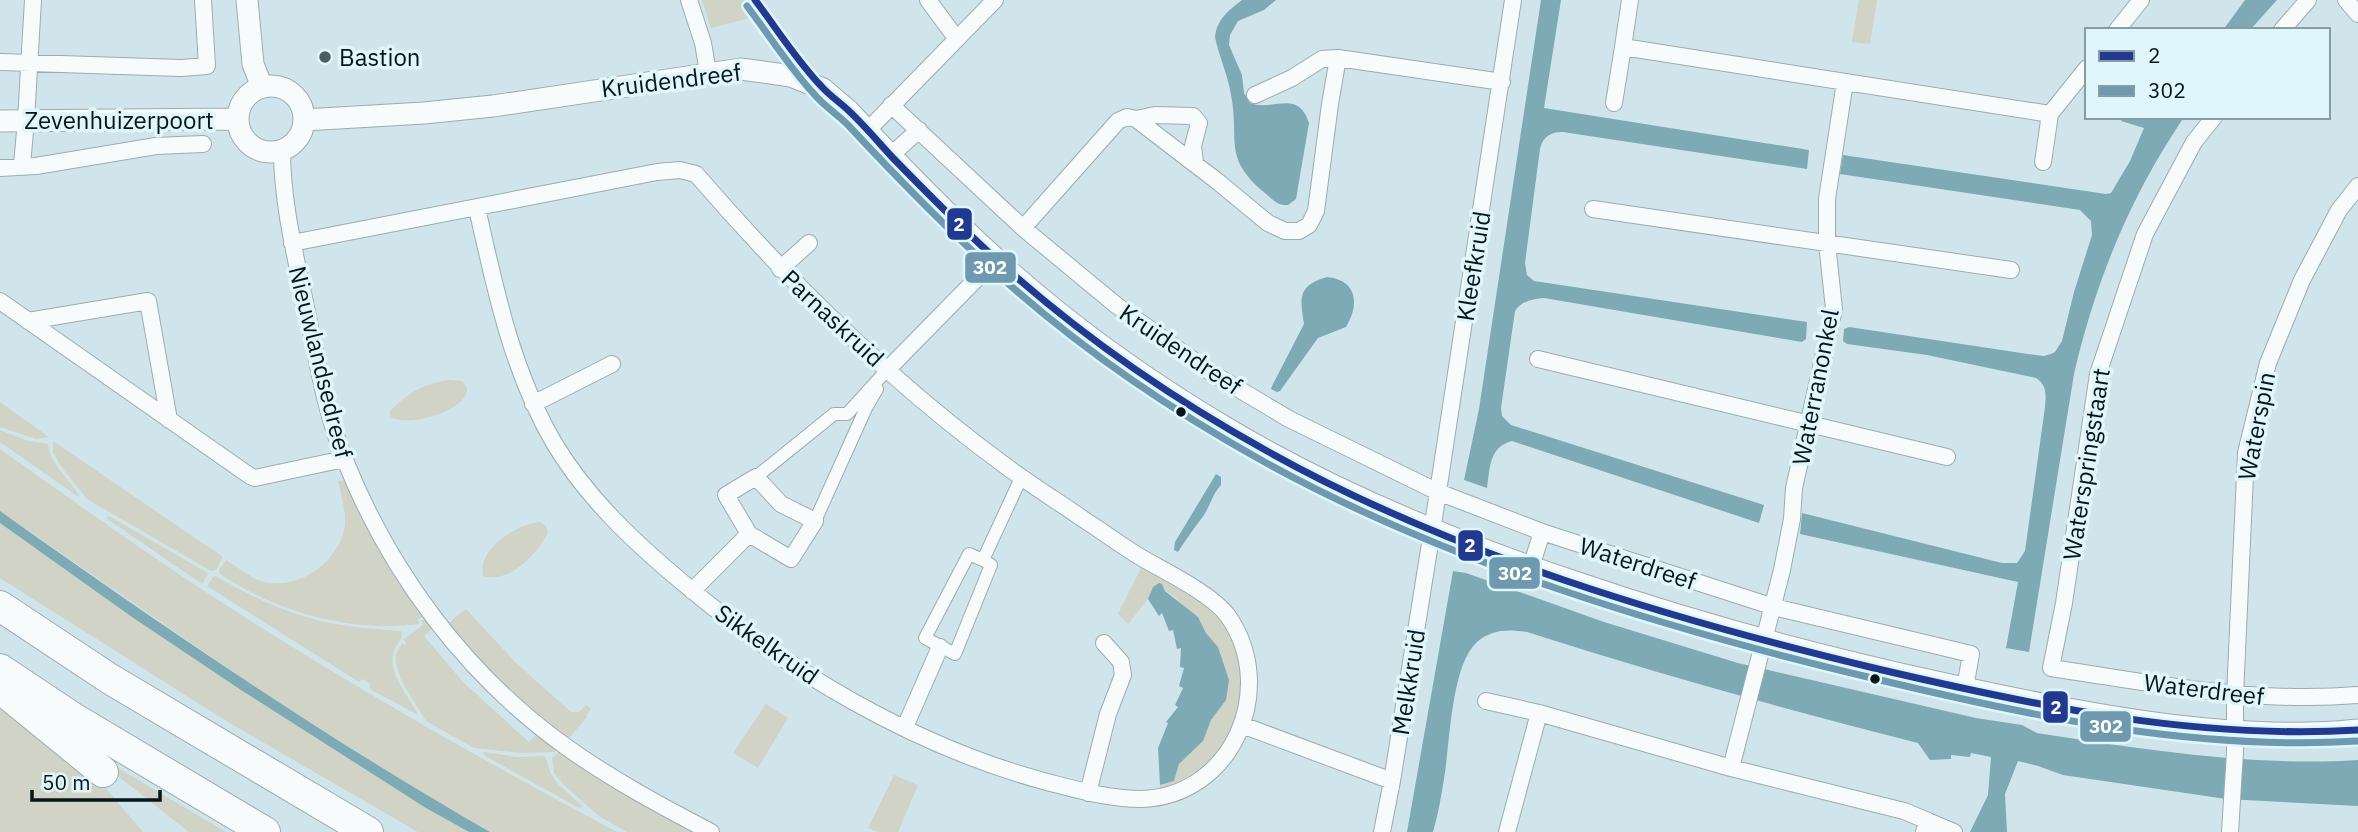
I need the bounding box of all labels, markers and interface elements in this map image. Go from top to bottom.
legend [2085,28,2330,119]
place label: Bastion [339,41,421,73]
text: 2 [2148,41,2161,69]
marker: Bastion [317,49,333,65]
street label: Kruidendreef [599,56,743,104]
text: 302 [2148,76,2186,104]
street label: Zevenhuizerpoort [24,104,214,136]
line badge: 2 [946,207,973,241]
street label: Kleefkruid [1449,209,1497,323]
text: 2 [953,212,965,236]
line badge: 302 [964,251,1017,284]
text: 302 [973,255,1007,279]
street label: Parnaskruid [775,262,891,374]
street label: Nieuwlandsedreef [282,263,360,462]
street label: Kruidendreef [1114,296,1249,402]
street label: Waterranonkel [1784,306,1846,468]
street label: Waterspringstaart [2055,366,2117,562]
street label: Waterspin [2230,369,2282,483]
unlabelled marker [1174,405,1188,419]
line badge: 2 [1457,529,1484,562]
street label: Waterdreef [1576,529,1701,597]
text: 2 [1464,533,1476,557]
line badge: 302 [1488,556,1541,590]
text: 302 [1498,561,1532,585]
street label: Sikkelkruid [709,597,825,691]
street label: Melkkruid [1384,627,1432,737]
street label: Waterdreef [2142,666,2266,712]
unlabelled marker [1868,672,1882,686]
line badge: 2 [2042,690,2069,724]
text: 2 [2050,695,2062,719]
line badge: 302 [2079,710,2132,743]
text: 302 [2089,714,2123,738]
scale bar [32,758,159,802]
text: 50 m [42,768,91,796]

